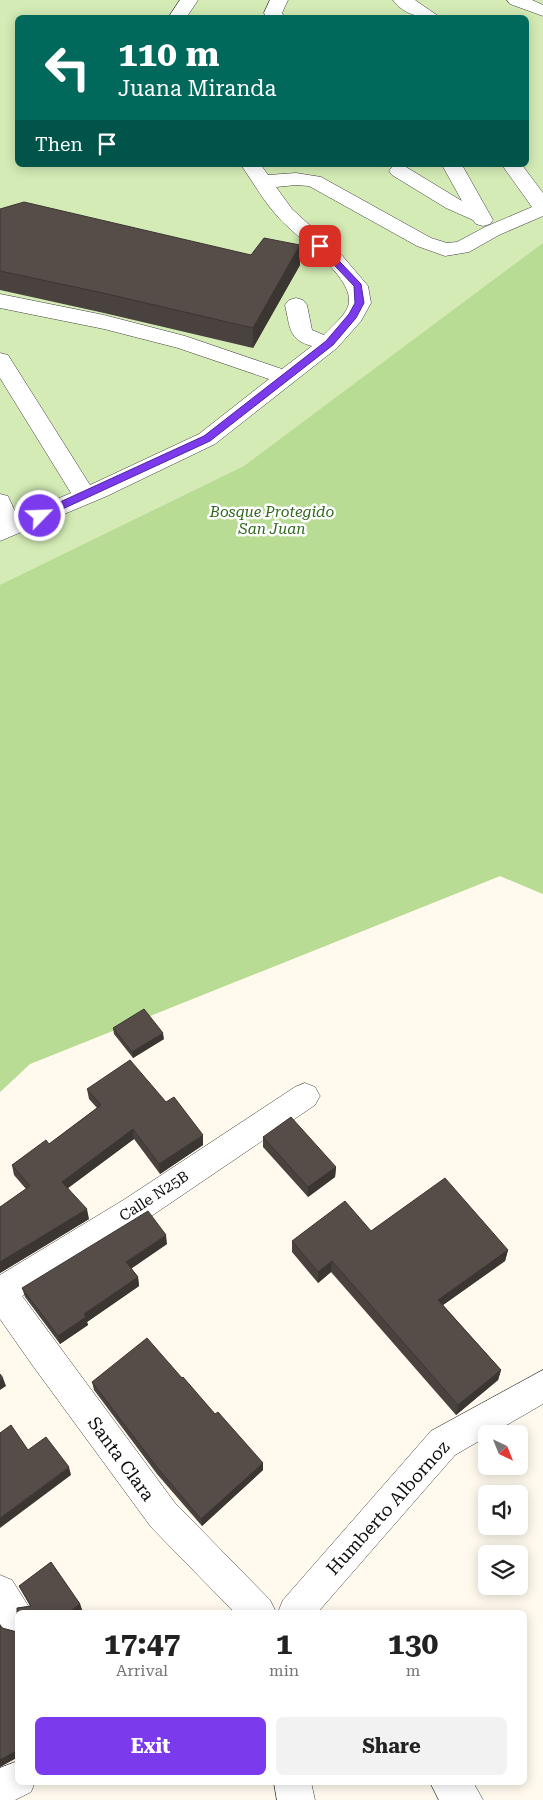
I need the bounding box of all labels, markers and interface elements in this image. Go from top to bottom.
text: 110 m [118,34,219,75]
icon: left [35,35,100,100]
text: Juana Miranda [118,76,276,101]
icon: arrive [93,130,121,158]
text: Then [35,133,83,156]
pin [299,225,341,267]
icon: arrive [306,232,334,260]
position arrow [13,489,65,541]
park label: Bosque Protegido San Juan [209,503,334,538]
street label: Calle N25B [116,1167,192,1225]
street label: Santa Clara [84,1413,159,1505]
north arrow [478,1425,528,1475]
map controls [478,1425,528,1595]
street label: Humberto Albornoz [322,1436,454,1579]
button: sound [478,1485,528,1535]
button: layers [478,1545,528,1595]
text: 17:47 [104,1626,180,1661]
text: 1 [276,1626,292,1661]
text: 130 [388,1626,438,1661]
text: Arrival [116,1661,168,1680]
text: min [269,1661,299,1680]
text: m [406,1661,420,1680]
button: Exit [35,1717,266,1775]
button: Share [276,1717,507,1775]

